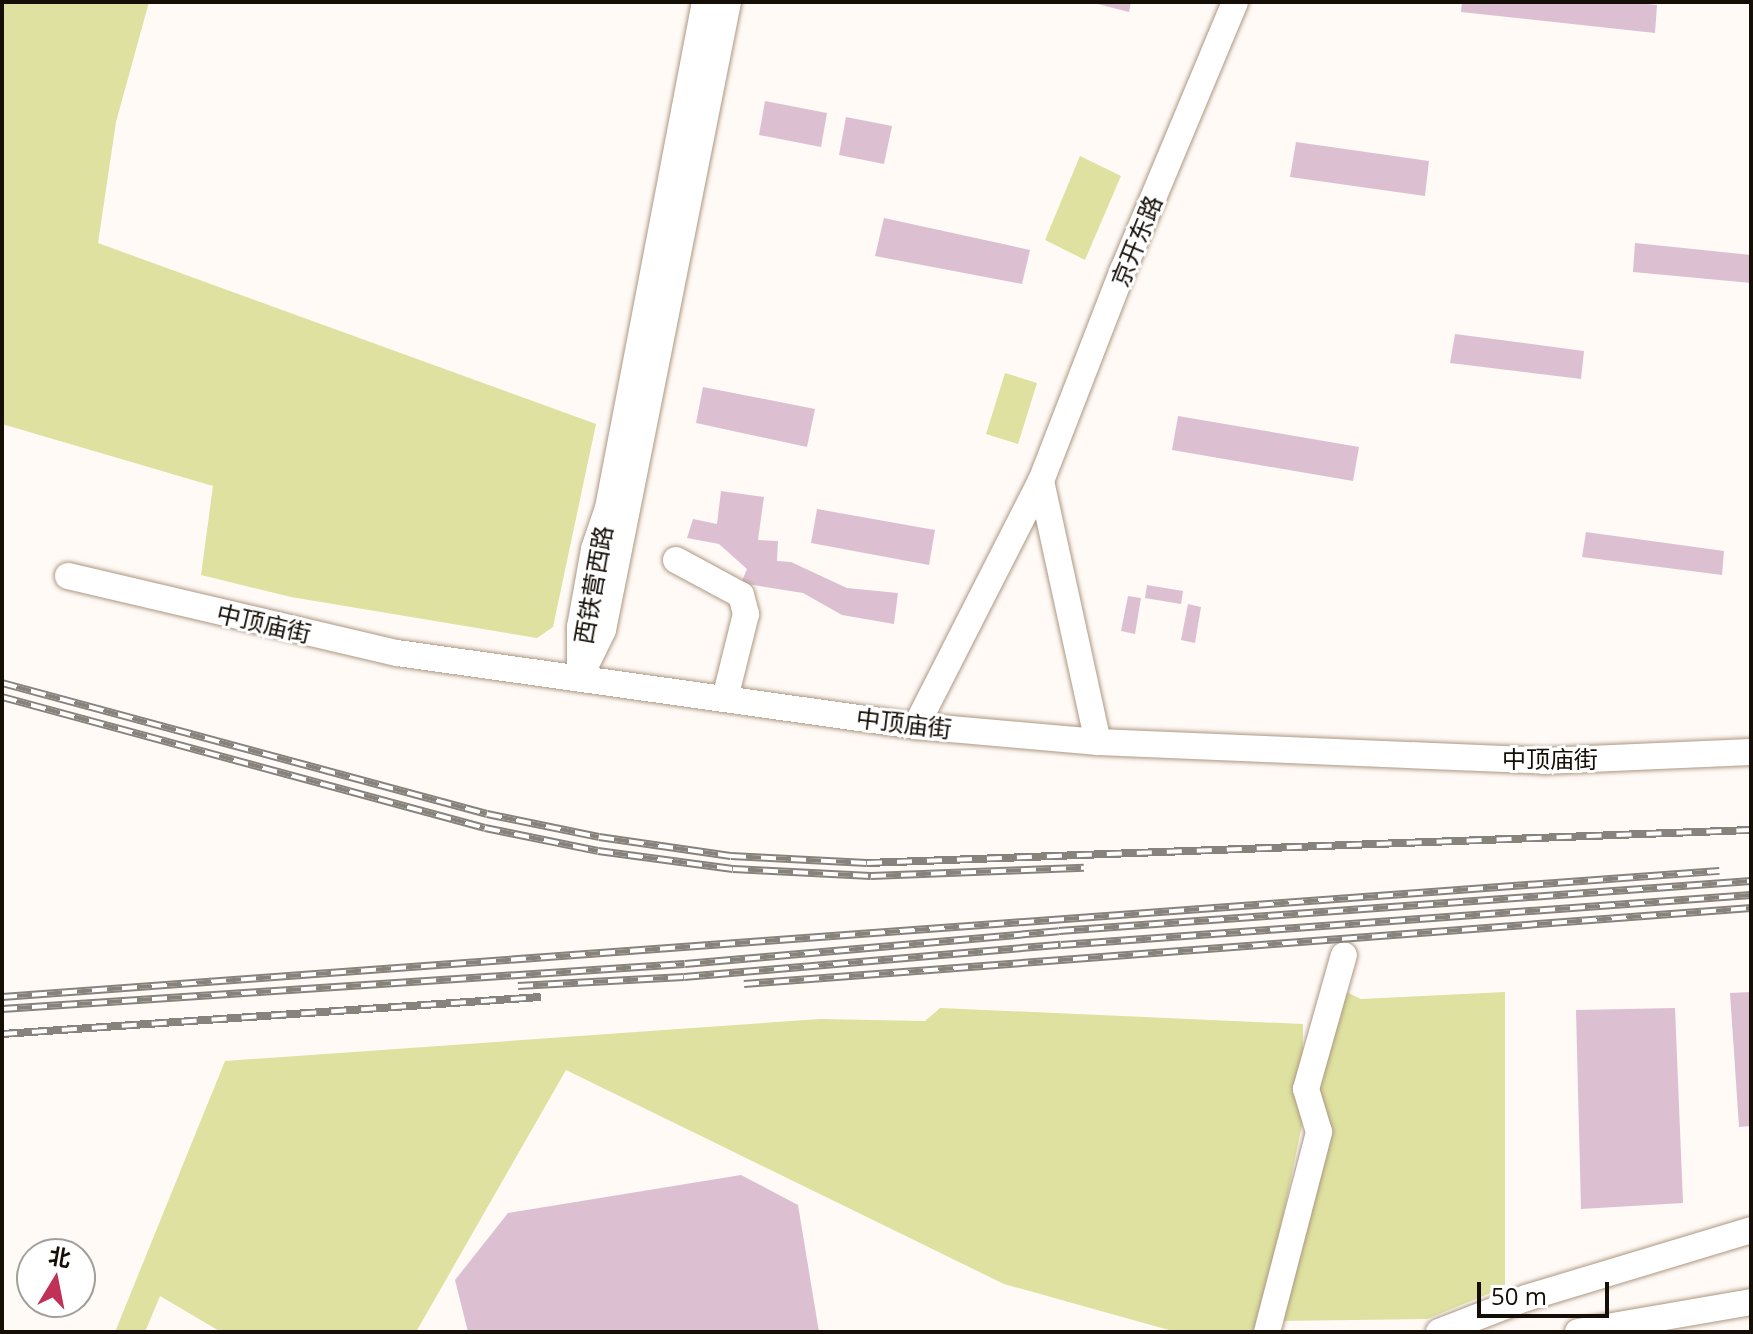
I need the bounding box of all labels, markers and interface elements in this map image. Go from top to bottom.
street label: 京开东路 [1105,191,1167,291]
street label: 西铁营西路 [568,523,618,647]
street label: 中顶庙街 [214,598,314,648]
street label: 中顶庙街 [855,703,953,743]
street label: 中顶庙街 [1502,745,1598,773]
north arrow [16,1238,96,1318]
text: 北 [46,1240,73,1273]
scale bar [1481,1266,1613,1316]
text: 50 m [1491,1279,1547,1312]

